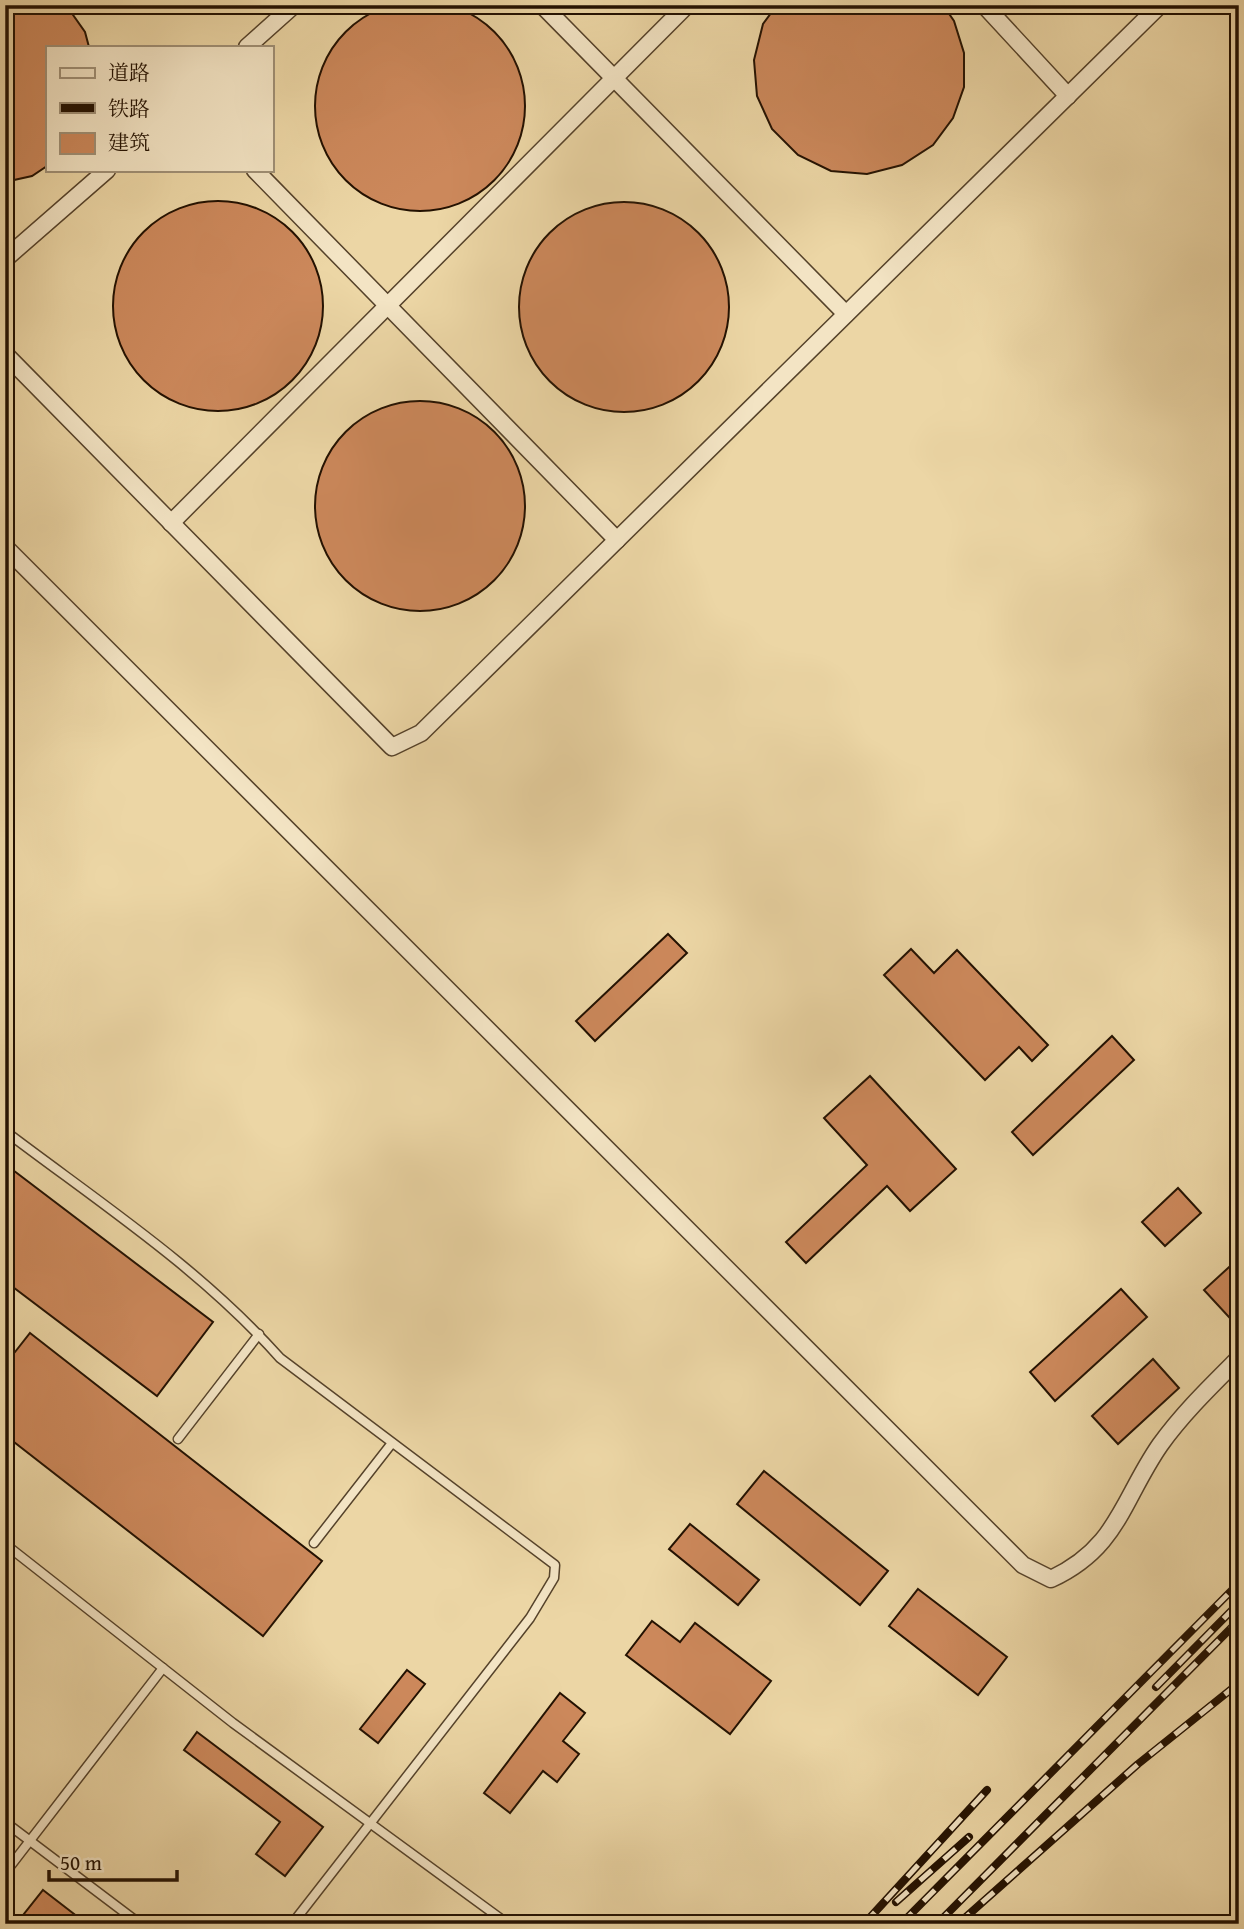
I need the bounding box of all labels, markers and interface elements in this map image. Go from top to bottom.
legend [46,46,273,172]
text: 道路 [108,57,150,88]
text: 铁路 [108,93,150,124]
text: 建筑 [108,127,150,158]
scale bar [49,1838,177,1882]
text: 50 m [60,1847,102,1878]

